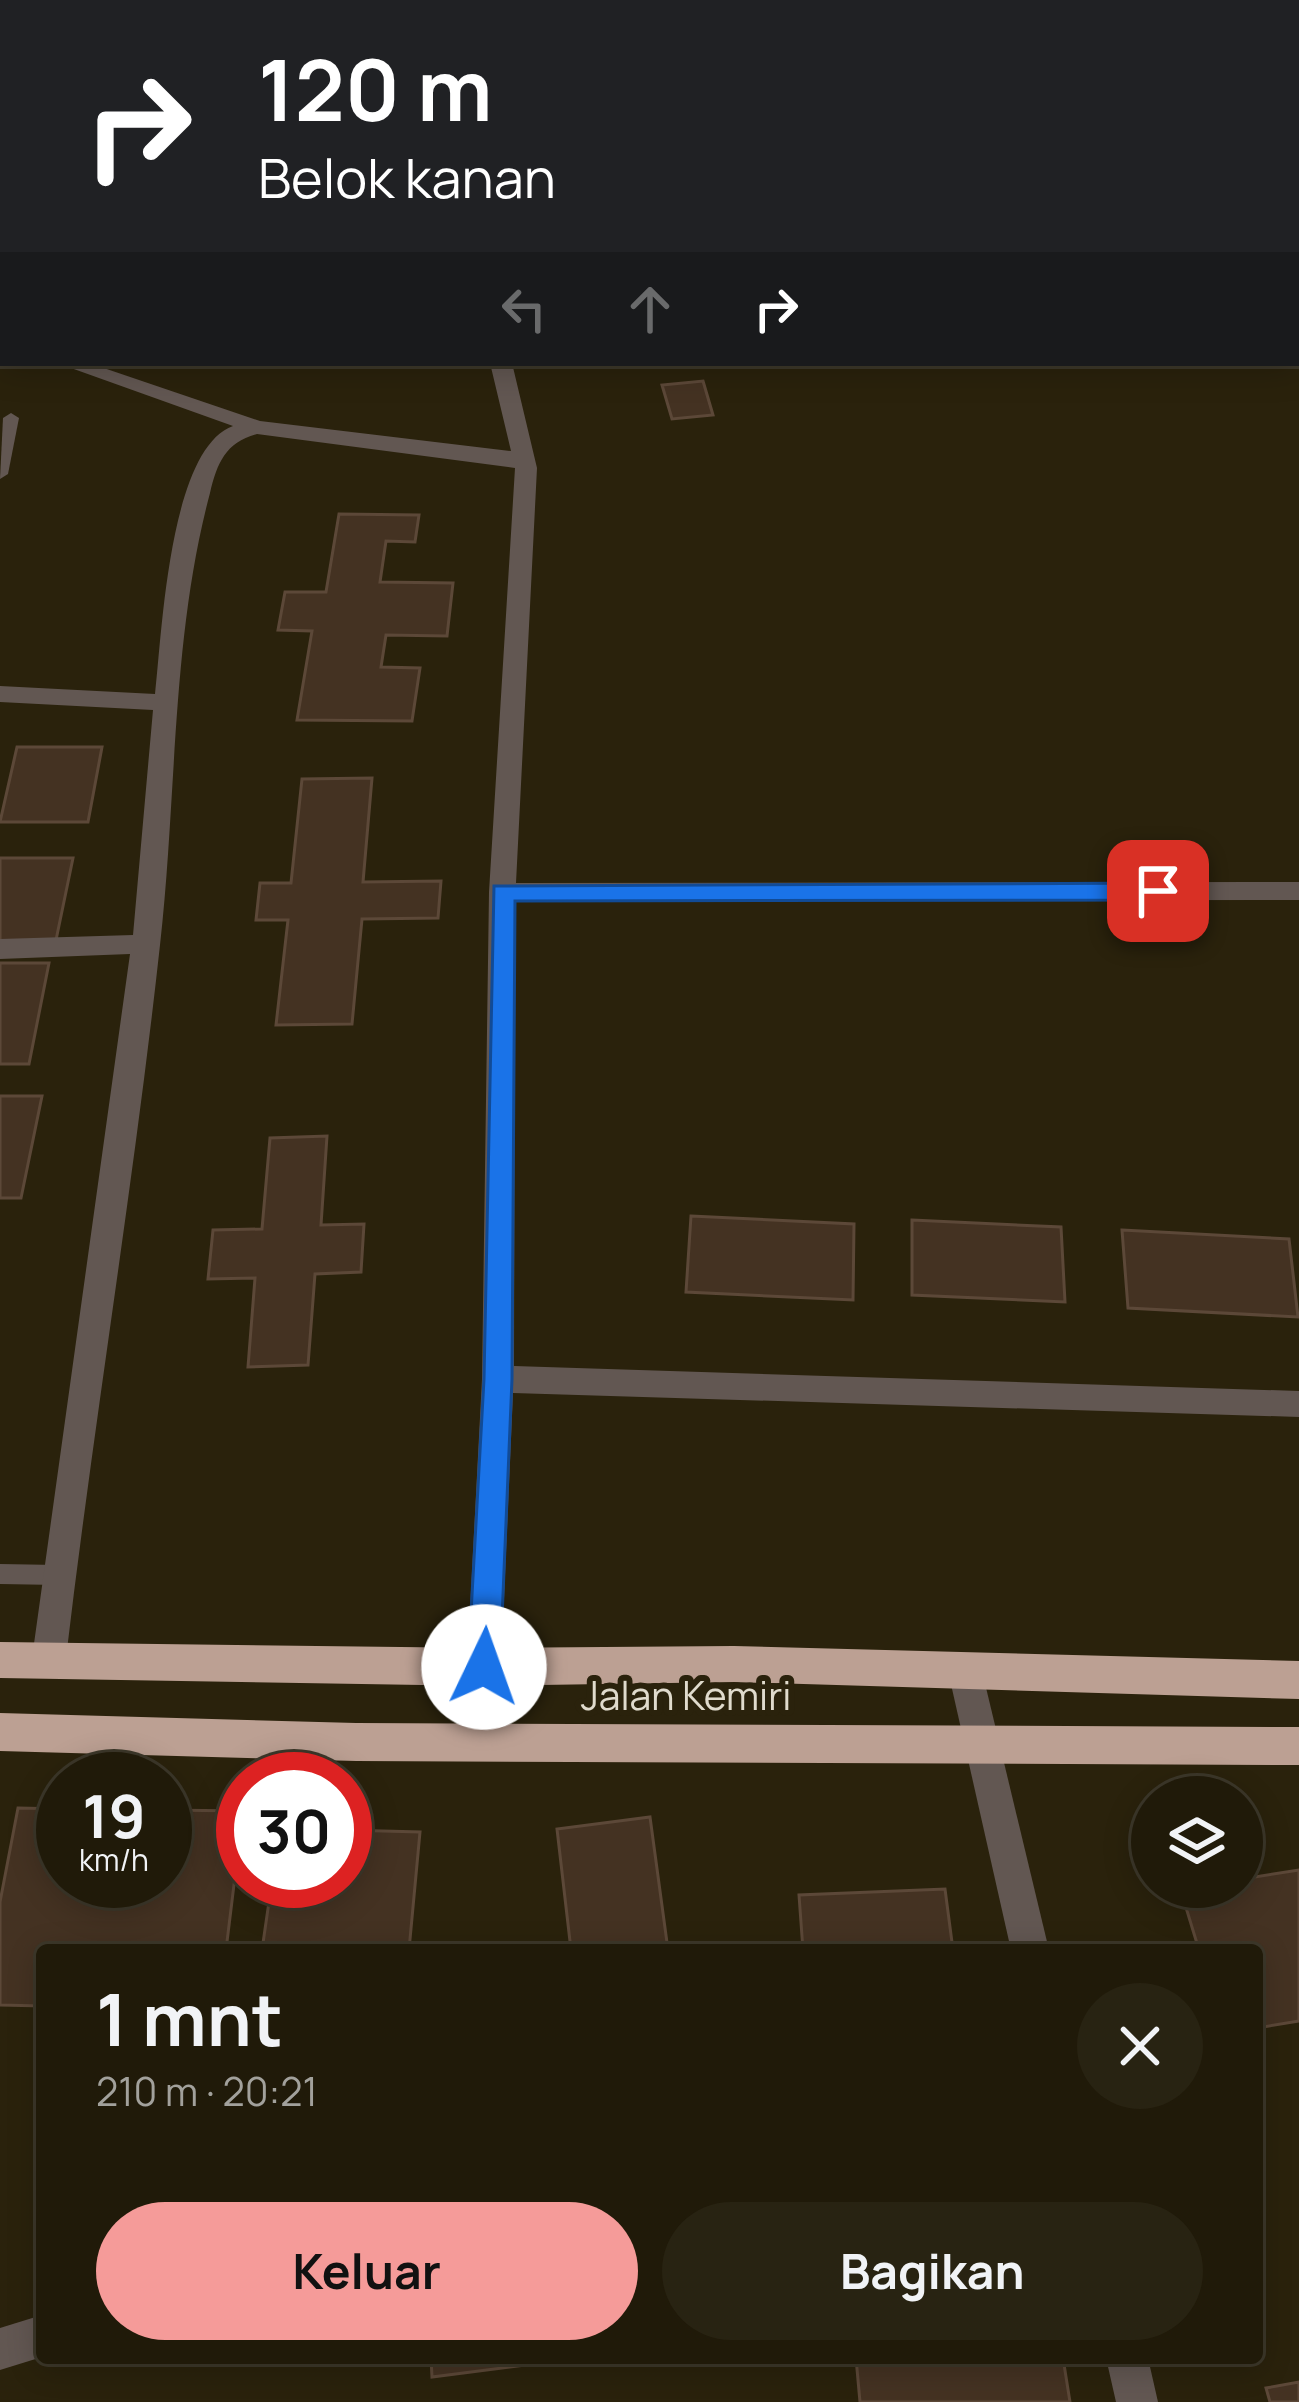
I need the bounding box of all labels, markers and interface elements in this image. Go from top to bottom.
text: 120 m [258,31,492,146]
icon: right [60,48,216,204]
text: Belok kanan [258,140,556,214]
icon: left [491,276,557,342]
icon: ahead [617,276,683,342]
icon: right [743,276,809,342]
pin [1107,840,1209,942]
icon: arrive [1125,858,1191,924]
position arrow [421,1604,547,1730]
street label: Jalan Kemiri [581,1668,791,1722]
speed limit sign: 30 [216,1752,372,1908]
text: 19 [82,1774,146,1856]
map controls [1131,1776,1263,1908]
button: layers [1131,1776,1263,1908]
text: km/h [79,1839,149,1880]
text: 1 mnt [96,1969,283,2068]
button: close [1077,1983,1203,2109]
text: 210 m · 20:21 [96,2064,318,2118]
button: Keluar [96,2202,638,2340]
button: Bagikan [662,2202,1203,2340]

